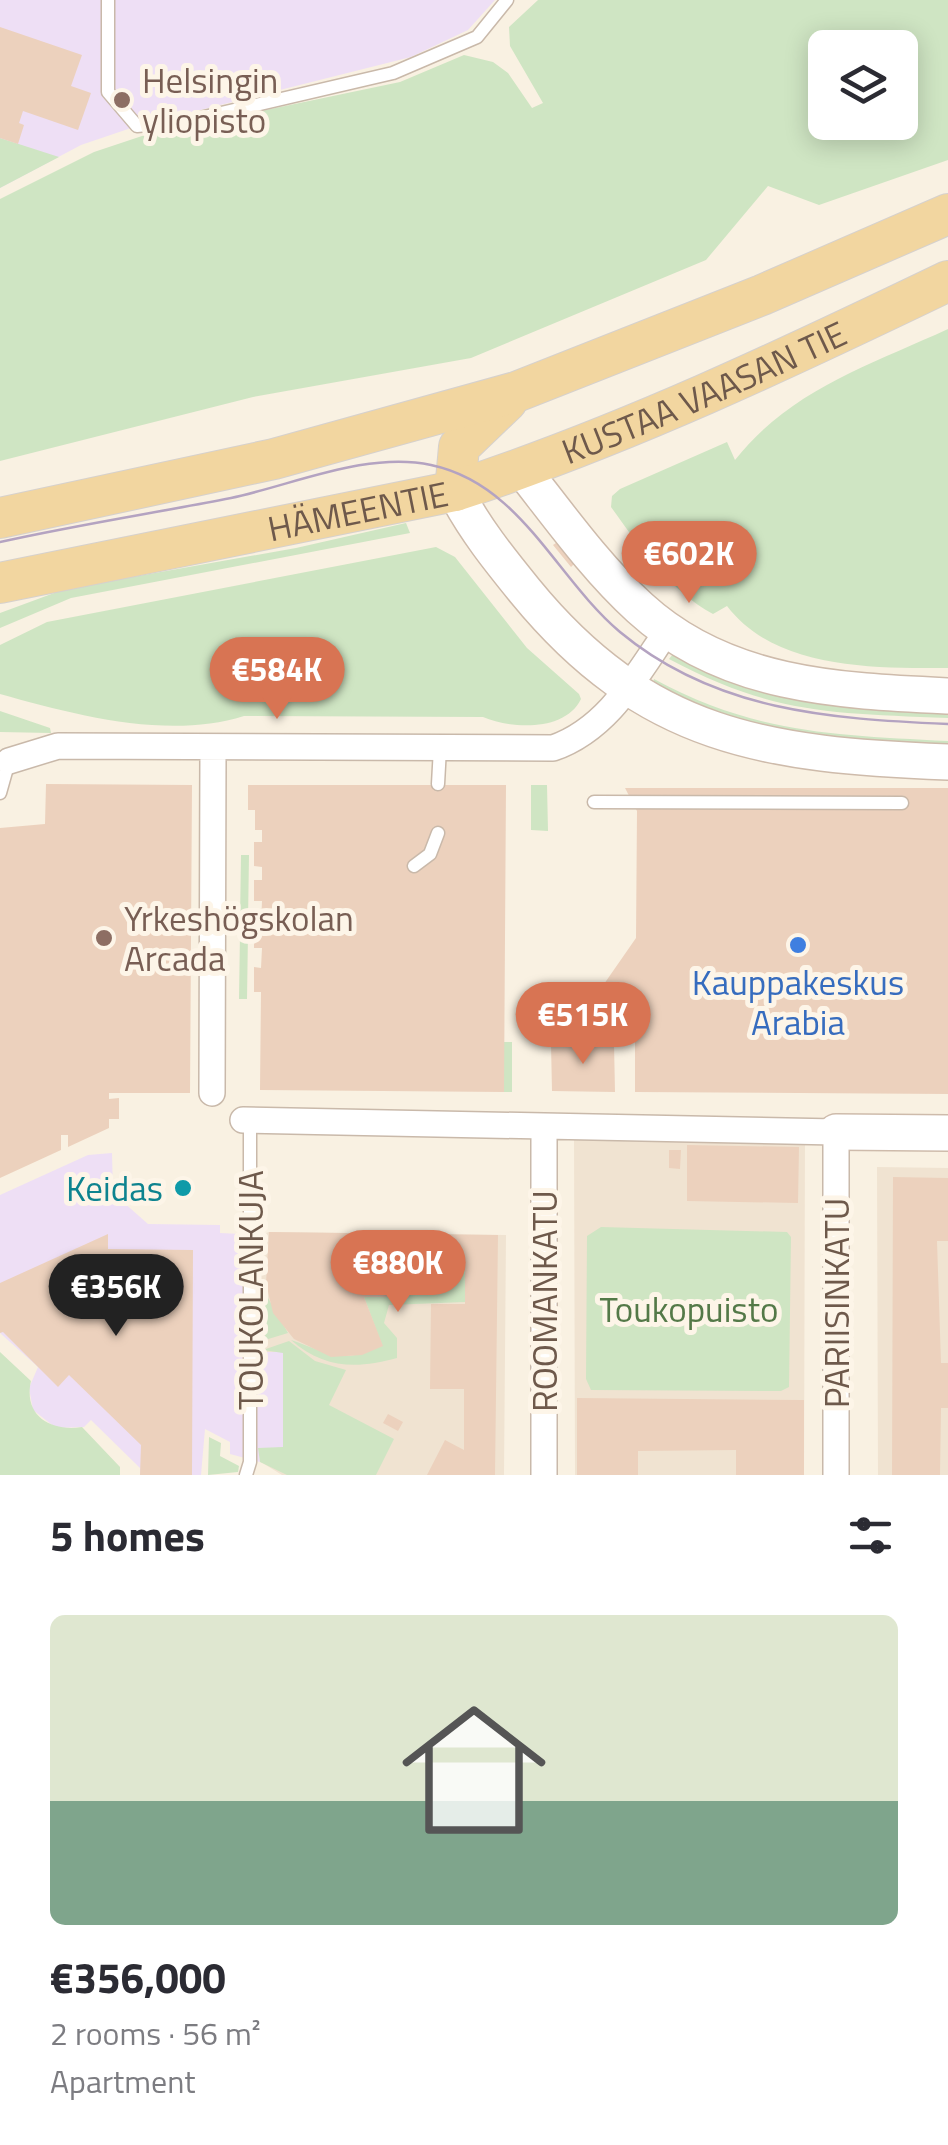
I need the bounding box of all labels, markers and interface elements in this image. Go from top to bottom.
map controls [808,30,918,140]
button: layers [808,30,918,140]
place label: Helsingin yliopisto [142,53,278,147]
marker: Helsingin yliopisto [111,89,133,111]
street label: KUSTAA VAASAN TIE [554,306,855,478]
street label: HÄMEENTIE [263,466,453,555]
pin: €602K [619,521,759,606]
text: €602K [644,529,734,577]
pin: €584K [207,637,347,722]
text: €584K [232,645,322,693]
place label: Yrkeshögskolan Arcada [124,891,354,985]
marker: Yrkeshögskolan Arcada [93,927,115,949]
marker: Kauppakeskus Arabia [787,934,809,956]
place label: Kauppakeskus Arabia [692,955,904,1049]
pin: €515K [513,982,653,1067]
text: €515K [538,990,628,1038]
place label: Keidas [66,1161,163,1215]
street label: TOUKOLANKUJA [223,1170,277,1410]
marker: Keidas [172,1177,194,1199]
street label: ROOMANKATU [517,1190,571,1412]
street label: PARIISINKATU [809,1198,863,1408]
pin: €880K [328,1230,468,1315]
text: €880K [353,1238,443,1286]
pin: €356K [46,1254,186,1339]
text: €356K [71,1262,161,1310]
park label: Toukopuisto [600,1282,778,1336]
text: 5 homes [50,1503,205,1567]
icon: filters [843,1508,898,1563]
icon: home [384,1680,564,1860]
text: €356,000 [50,1945,226,2009]
text: 2 rooms · 56 m² [50,2009,261,2057]
text: Apartment [50,2057,196,2105]

